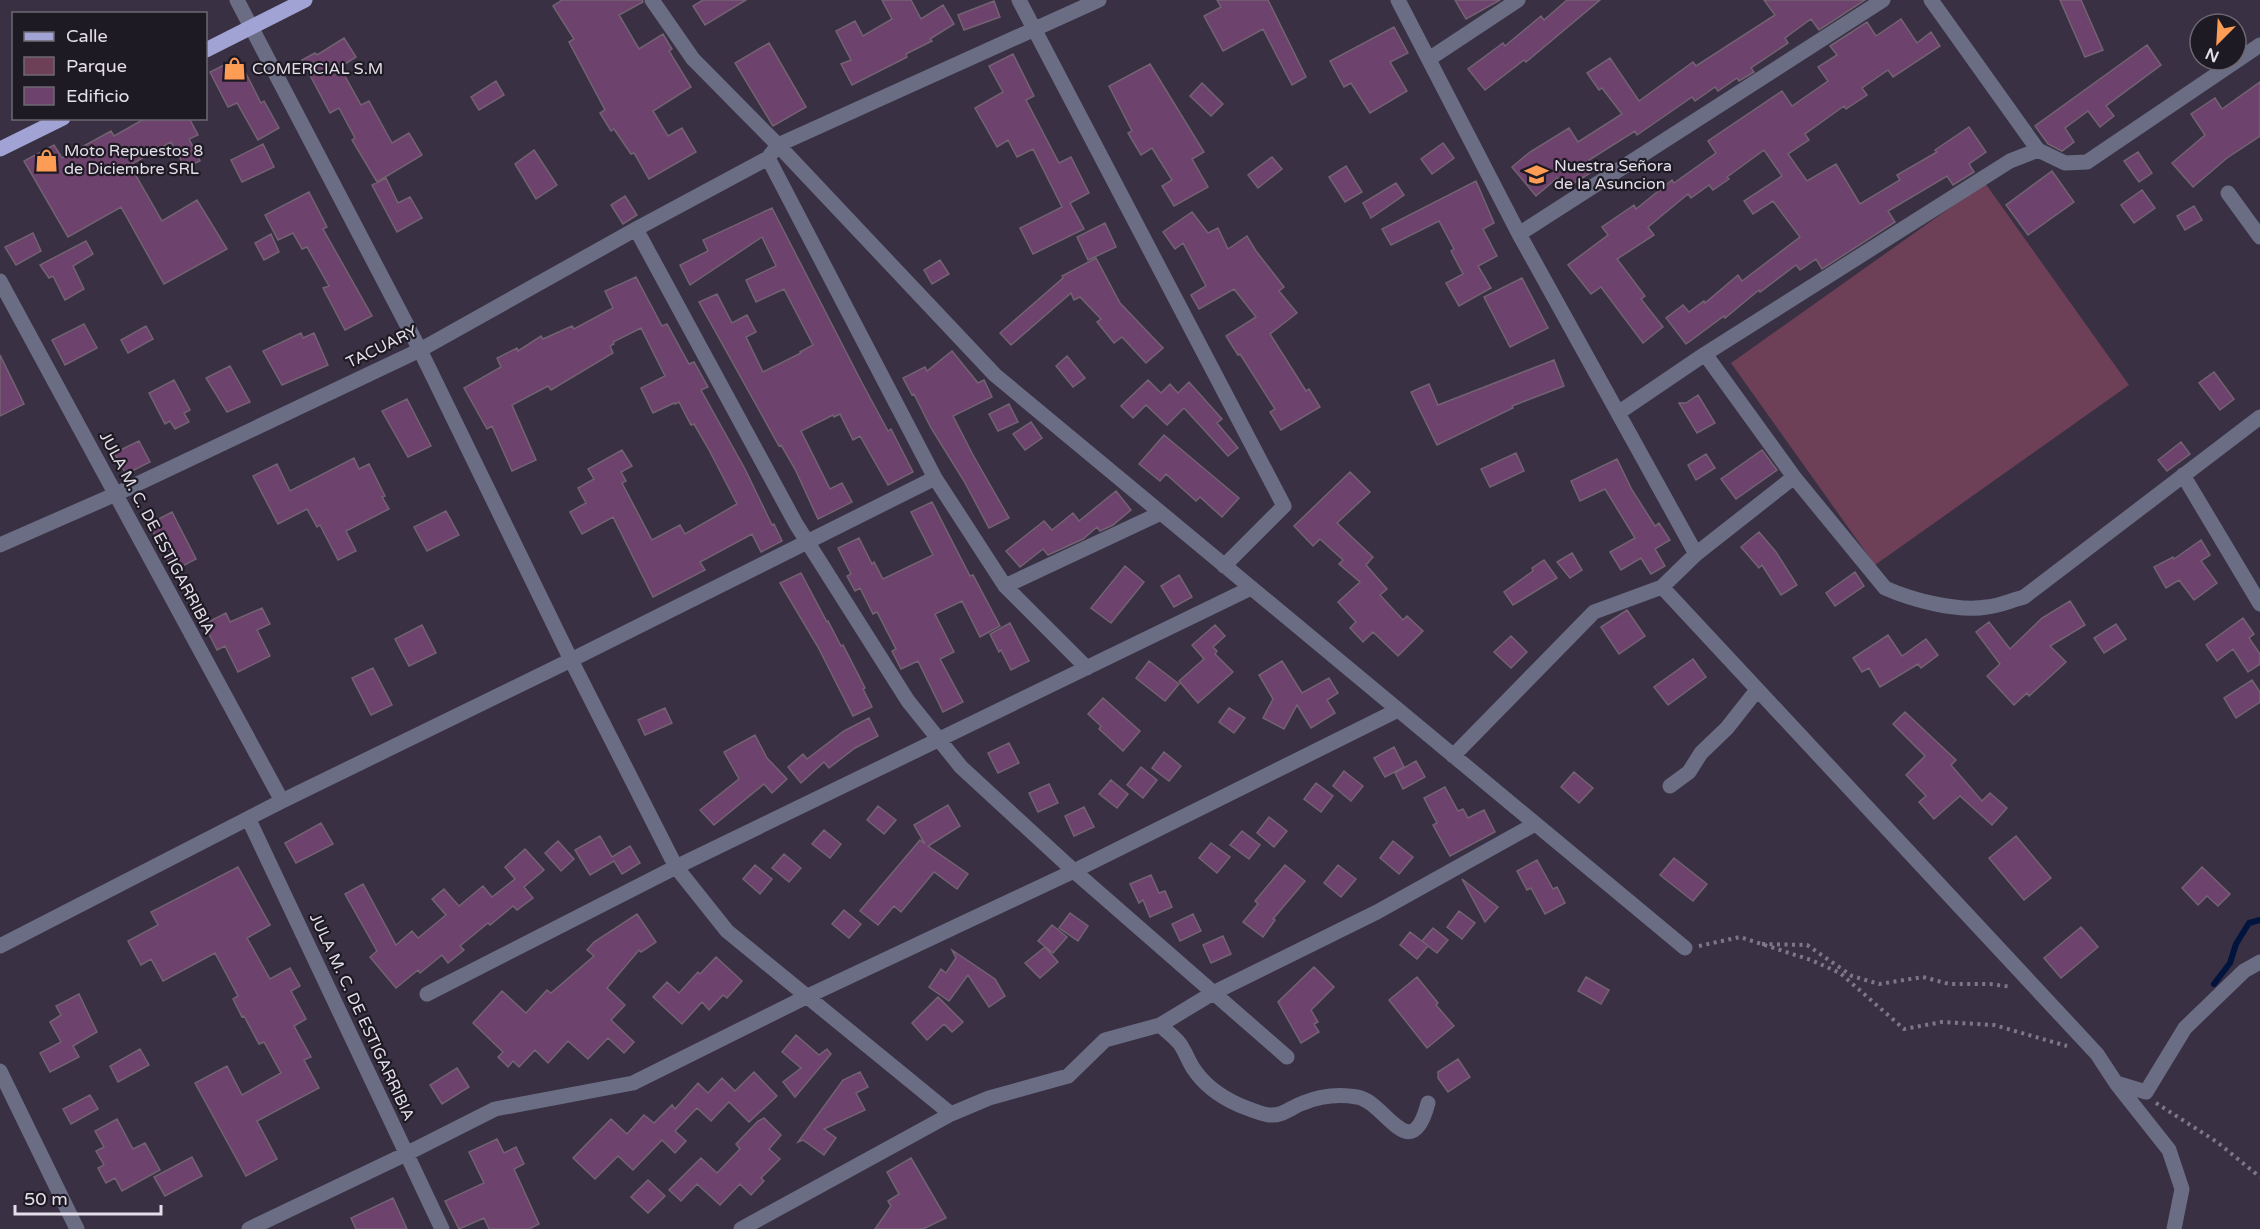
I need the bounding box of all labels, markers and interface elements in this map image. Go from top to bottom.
legend [12,12,207,120]
north arrow [2188,12,2248,72]
text: Calle [66,25,108,47]
text: N [2202,43,2222,67]
text: Parque [66,55,127,77]
shop icon: COMERCIAL S.M [221,56,247,82]
place label: COMERCIAL S.M [252,59,383,79]
text: Edificio [66,85,130,107]
place label: Moto Repuestos 8 de Diciembre SRL [64,141,203,179]
shop icon: Moto Repuestos 8 de Diciembre SRL [33,147,59,173]
place label: Nuestra Señora de la Asuncion [1554,156,1672,194]
school or university icon: Nuestra Señora de la Asuncion [1523,162,1549,188]
street label: TACUARY [343,321,421,373]
street label: JULA M. C. DE ESTIGARRIBIA [95,428,219,638]
street label: JULA M. C. DE ESTIGARRIBIA [305,910,419,1124]
scale bar [15,1178,160,1216]
text: 50 m [24,1188,68,1210]

